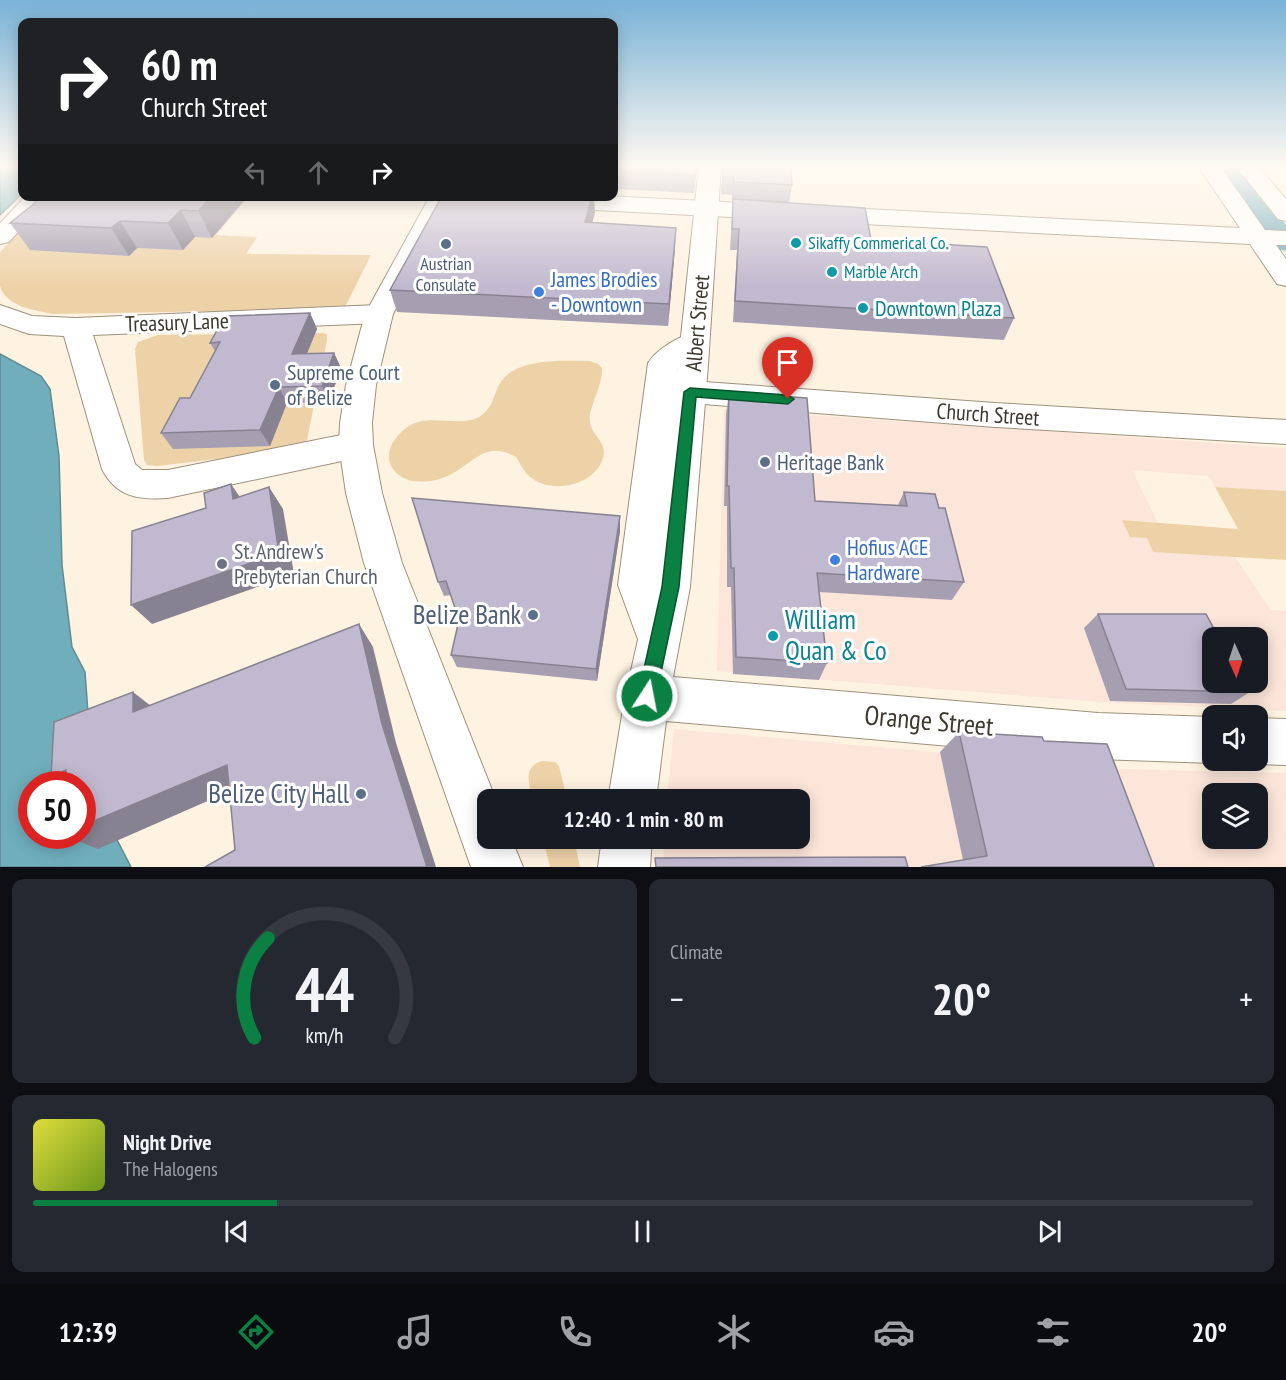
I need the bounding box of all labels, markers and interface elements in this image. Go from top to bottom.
text: 60 m [141,37,218,92]
icon: right [42,42,120,120]
text: Church Street [141,90,267,124]
icon: left [239,156,272,189]
icon: ahead [302,156,335,189]
icon: right [365,156,398,189]
place label: Sikaffy Commerical Co. [808,231,949,254]
marker: Sikaffy Commerical Co. [789,236,803,250]
marker: Austrian Consulate [439,237,453,251]
place label: Austrian Consulate [416,252,476,296]
place label: Marble Arch [844,260,918,283]
place label: James Brodies - Downtown [550,265,657,318]
marker: Marble Arch [825,265,839,279]
street label: Albert Street [679,273,715,373]
marker: James Brodies - Downtown [532,285,546,299]
place label: Downtown Plaza [875,294,1002,322]
marker: Downtown Plaza [856,301,870,315]
street label: Treasury Lane [125,306,229,338]
pin [762,337,813,399]
icon: arrive [771,346,804,379]
place label: Supreme Court of Belize [287,358,400,411]
marker: Supreme Court of Belize [268,378,282,392]
street label: Church Street [936,396,1040,432]
place label: Heritage Bank [777,448,885,476]
marker: Heritage Bank [758,455,772,469]
place label: Hofius ACE Hardware [847,533,928,586]
place label: St. Andrew's Prebyterian Church [234,537,378,590]
marker: Hofius ACE Hardware [828,553,842,567]
marker: St. Andrew's Prebyterian Church [215,557,229,571]
place label: Belize Bank [413,597,522,631]
place label: William Quan & Co [785,602,887,667]
marker: Belize Bank [526,608,540,622]
north arrow [1202,627,1268,693]
map controls [1202,627,1268,849]
marker: William Quan & Co [766,629,780,643]
position arrow [615,664,679,728]
street label: Orange Street [863,697,996,743]
button: sound [1202,705,1268,771]
speed limit sign: 50 [18,771,96,849]
place label: Belize City Hall [208,776,350,810]
button: layers [1202,783,1268,849]
marker: Belize City Hall [354,787,368,801]
text: 12:40 · 1 min · 80 m [564,805,723,833]
text: Climate [670,939,723,965]
text: 44 [295,948,354,1029]
text: 20° [932,969,991,1027]
text: − [670,977,684,1020]
text: + [1239,977,1253,1020]
text: km/h [305,1021,344,1049]
text: Night Drive [123,1128,212,1156]
text: The Halogens [123,1156,218,1182]
icon: previous [220,1215,253,1248]
icon: pause [626,1215,659,1248]
icon: next [1033,1215,1066,1248]
icon: directions [235,1311,277,1353]
icon: music [394,1311,436,1353]
icon: phone [554,1311,596,1353]
icon: climate [713,1311,755,1353]
icon: car [873,1311,915,1353]
icon: filters [1032,1311,1074,1353]
text: 12:39 [59,1315,117,1349]
text: 20° [1192,1315,1227,1349]

